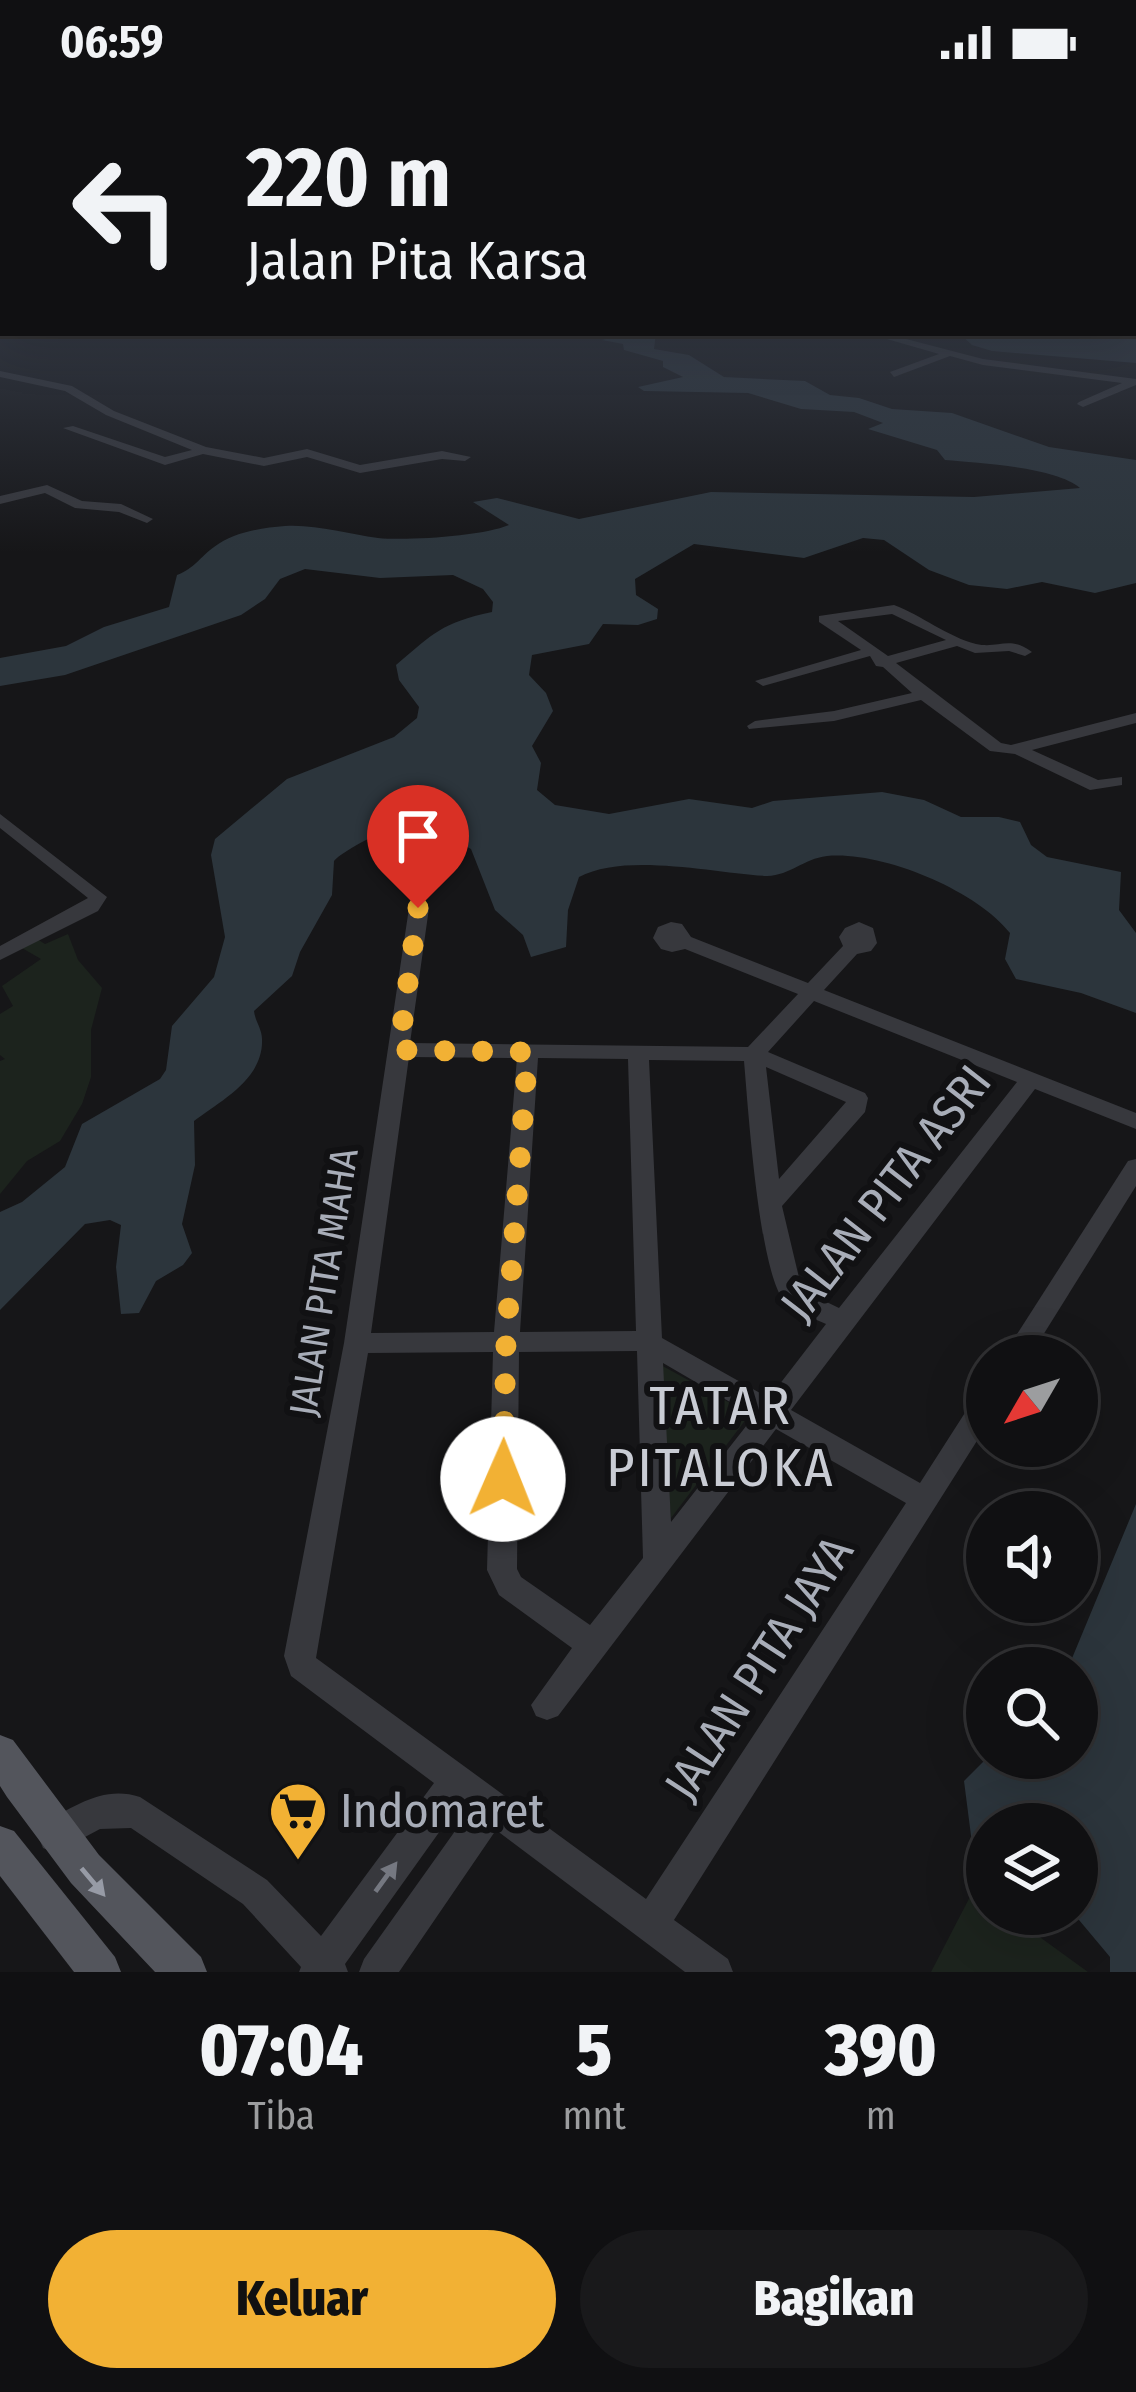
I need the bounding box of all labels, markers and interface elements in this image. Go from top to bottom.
text: 06:59 [60,15,163,69]
text: 220 m [246,127,451,228]
icon: left [48,132,204,288]
text: Jalan Pita Karsa [246,229,588,293]
pin [367,785,469,908]
icon: arrive [385,803,451,869]
street label: JALAN PITA ASRI [769,1054,1003,1332]
street label: JALAN PITA MAHA [280,1144,368,1419]
north arrow [966,1335,1098,1467]
map controls [966,1335,1098,1935]
district label: TATAR PITALOKA [606,1374,836,1500]
position arrow [440,1416,566,1542]
button: sound [966,1491,1098,1623]
street label: JALAN PITA JAYA [652,1526,866,1810]
button: search [966,1647,1098,1779]
supermarket icon: Indomaret [267,1780,329,1862]
place label: Indomaret [340,1782,544,1840]
button: layers [966,1803,1098,1935]
one-way arrow [374,1861,397,1893]
one-way arrow [79,1867,105,1897]
text: 07:04 [199,2008,363,2094]
text: 5 [576,2008,612,2094]
text: 390 [825,2008,937,2094]
text: Tiba [248,2093,315,2139]
text: mnt [562,2093,626,2139]
text: m [866,2093,896,2139]
button: Keluar [48,2230,556,2368]
button: Bagikan [580,2230,1088,2368]

